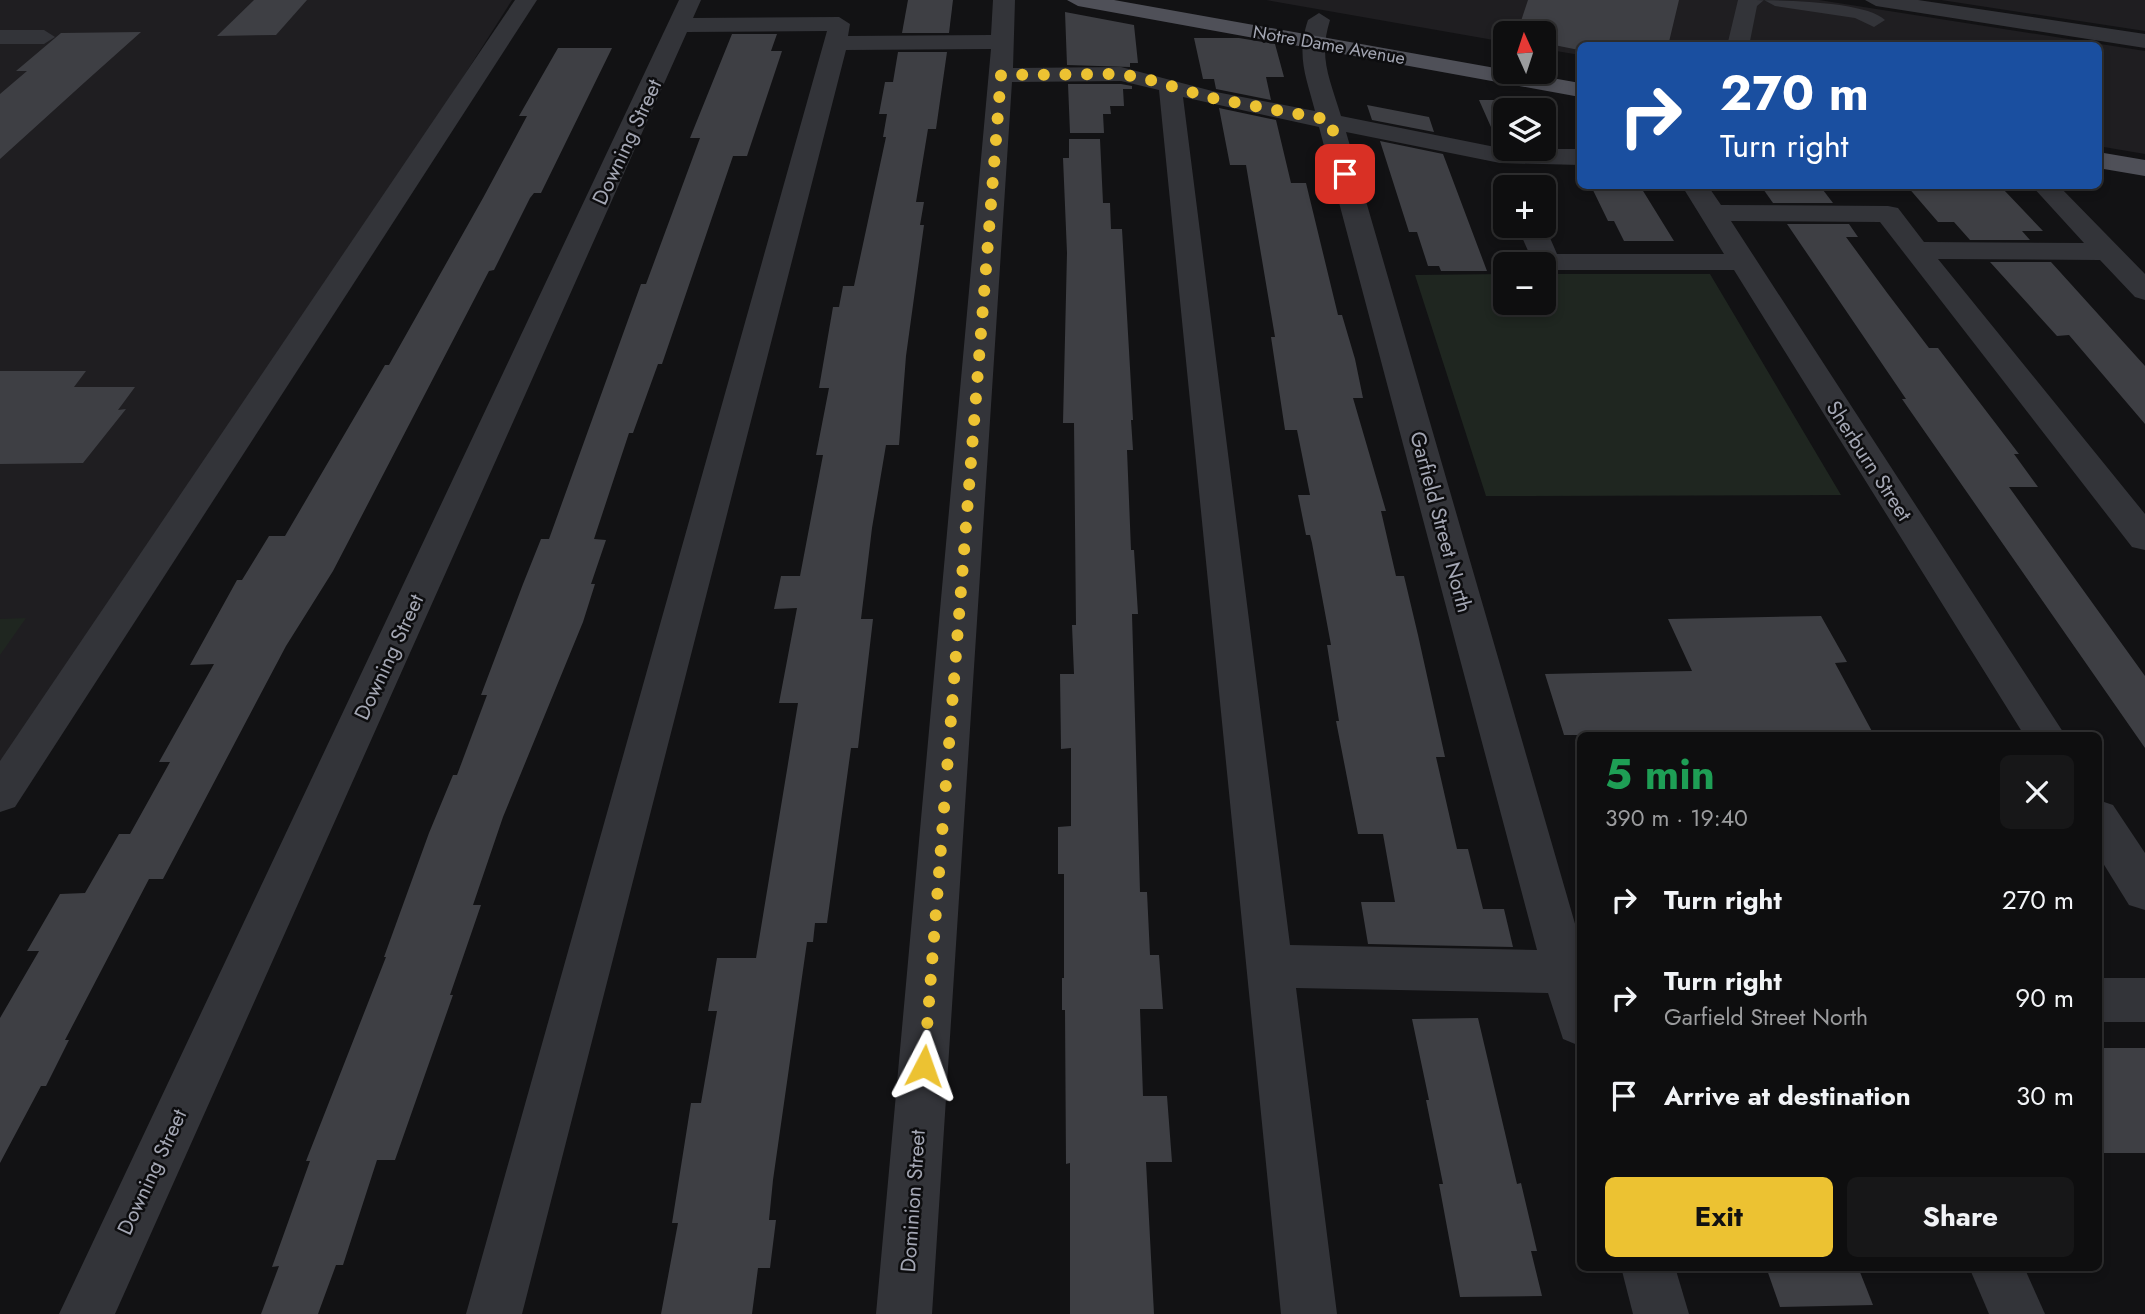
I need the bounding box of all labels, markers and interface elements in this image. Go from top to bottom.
street label: Notre Dame Avenue [1251,19,1407,71]
north arrow [1493,21,1556,84]
map controls [1493,21,1556,315]
text: 270 m [1720,58,1869,128]
icon: right [1605,70,1696,161]
street label: Downing Street [585,74,669,210]
button: layers [1493,98,1556,161]
text: Turn right [1720,123,1849,169]
pin [1315,144,1375,204]
icon: arrive [1326,155,1364,193]
button: + [1493,175,1556,238]
button: − [1493,252,1556,315]
street label: Sherburn Street [1819,395,1919,527]
street label: Garfield Street North [1402,428,1480,616]
street label: Downing Street [347,589,431,725]
text: 5 min [1605,744,1715,805]
button: close [2000,755,2074,829]
text: 390 m · 19:40 [1605,801,1748,835]
icon: right [1605,881,1643,919]
text: Turn right [1664,881,1782,919]
text: 270 m [2002,881,2074,919]
text: Turn right [1664,962,1782,1000]
icon: right [1605,979,1643,1017]
text: 90 m [2015,979,2074,1017]
text: Garfield Street North [1664,1000,1868,1034]
position arrow [887,1029,961,1103]
icon: arrive [1605,1077,1643,1115]
text: Arrive at destination [1664,1077,1911,1115]
text: 30 m [2016,1077,2074,1115]
street label: Downing Street [110,1104,194,1240]
street label: Dominion Street [893,1129,933,1273]
button: Exit [1605,1177,1833,1257]
button: Share [1847,1177,2074,1257]

